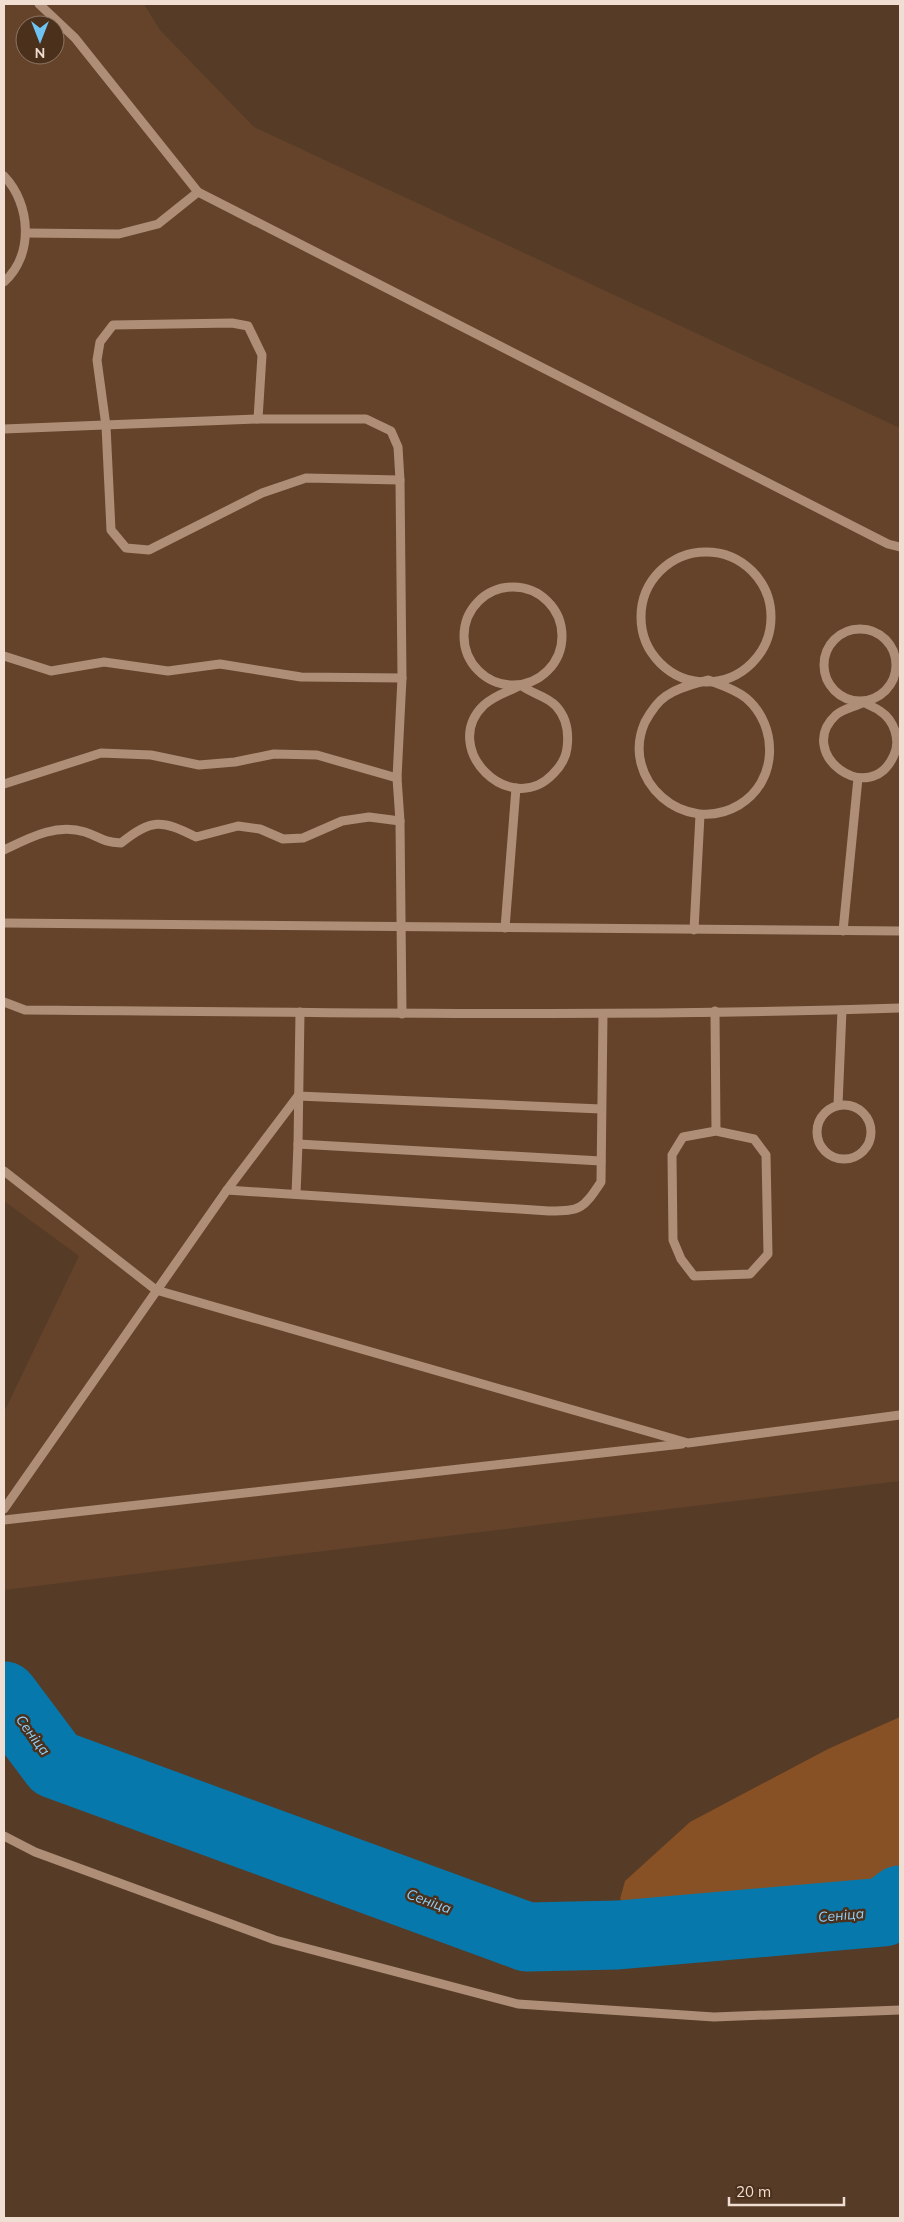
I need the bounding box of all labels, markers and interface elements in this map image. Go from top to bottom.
north arrow [15,15,65,65]
text: N [35,44,45,62]
water label: Сеніца [12,1711,54,1759]
water label: Сеніца [404,1885,454,1918]
water label: Сеніца [817,1904,865,1926]
scale bar [729,2174,844,2206]
text: 20 m [736,2182,771,2201]

